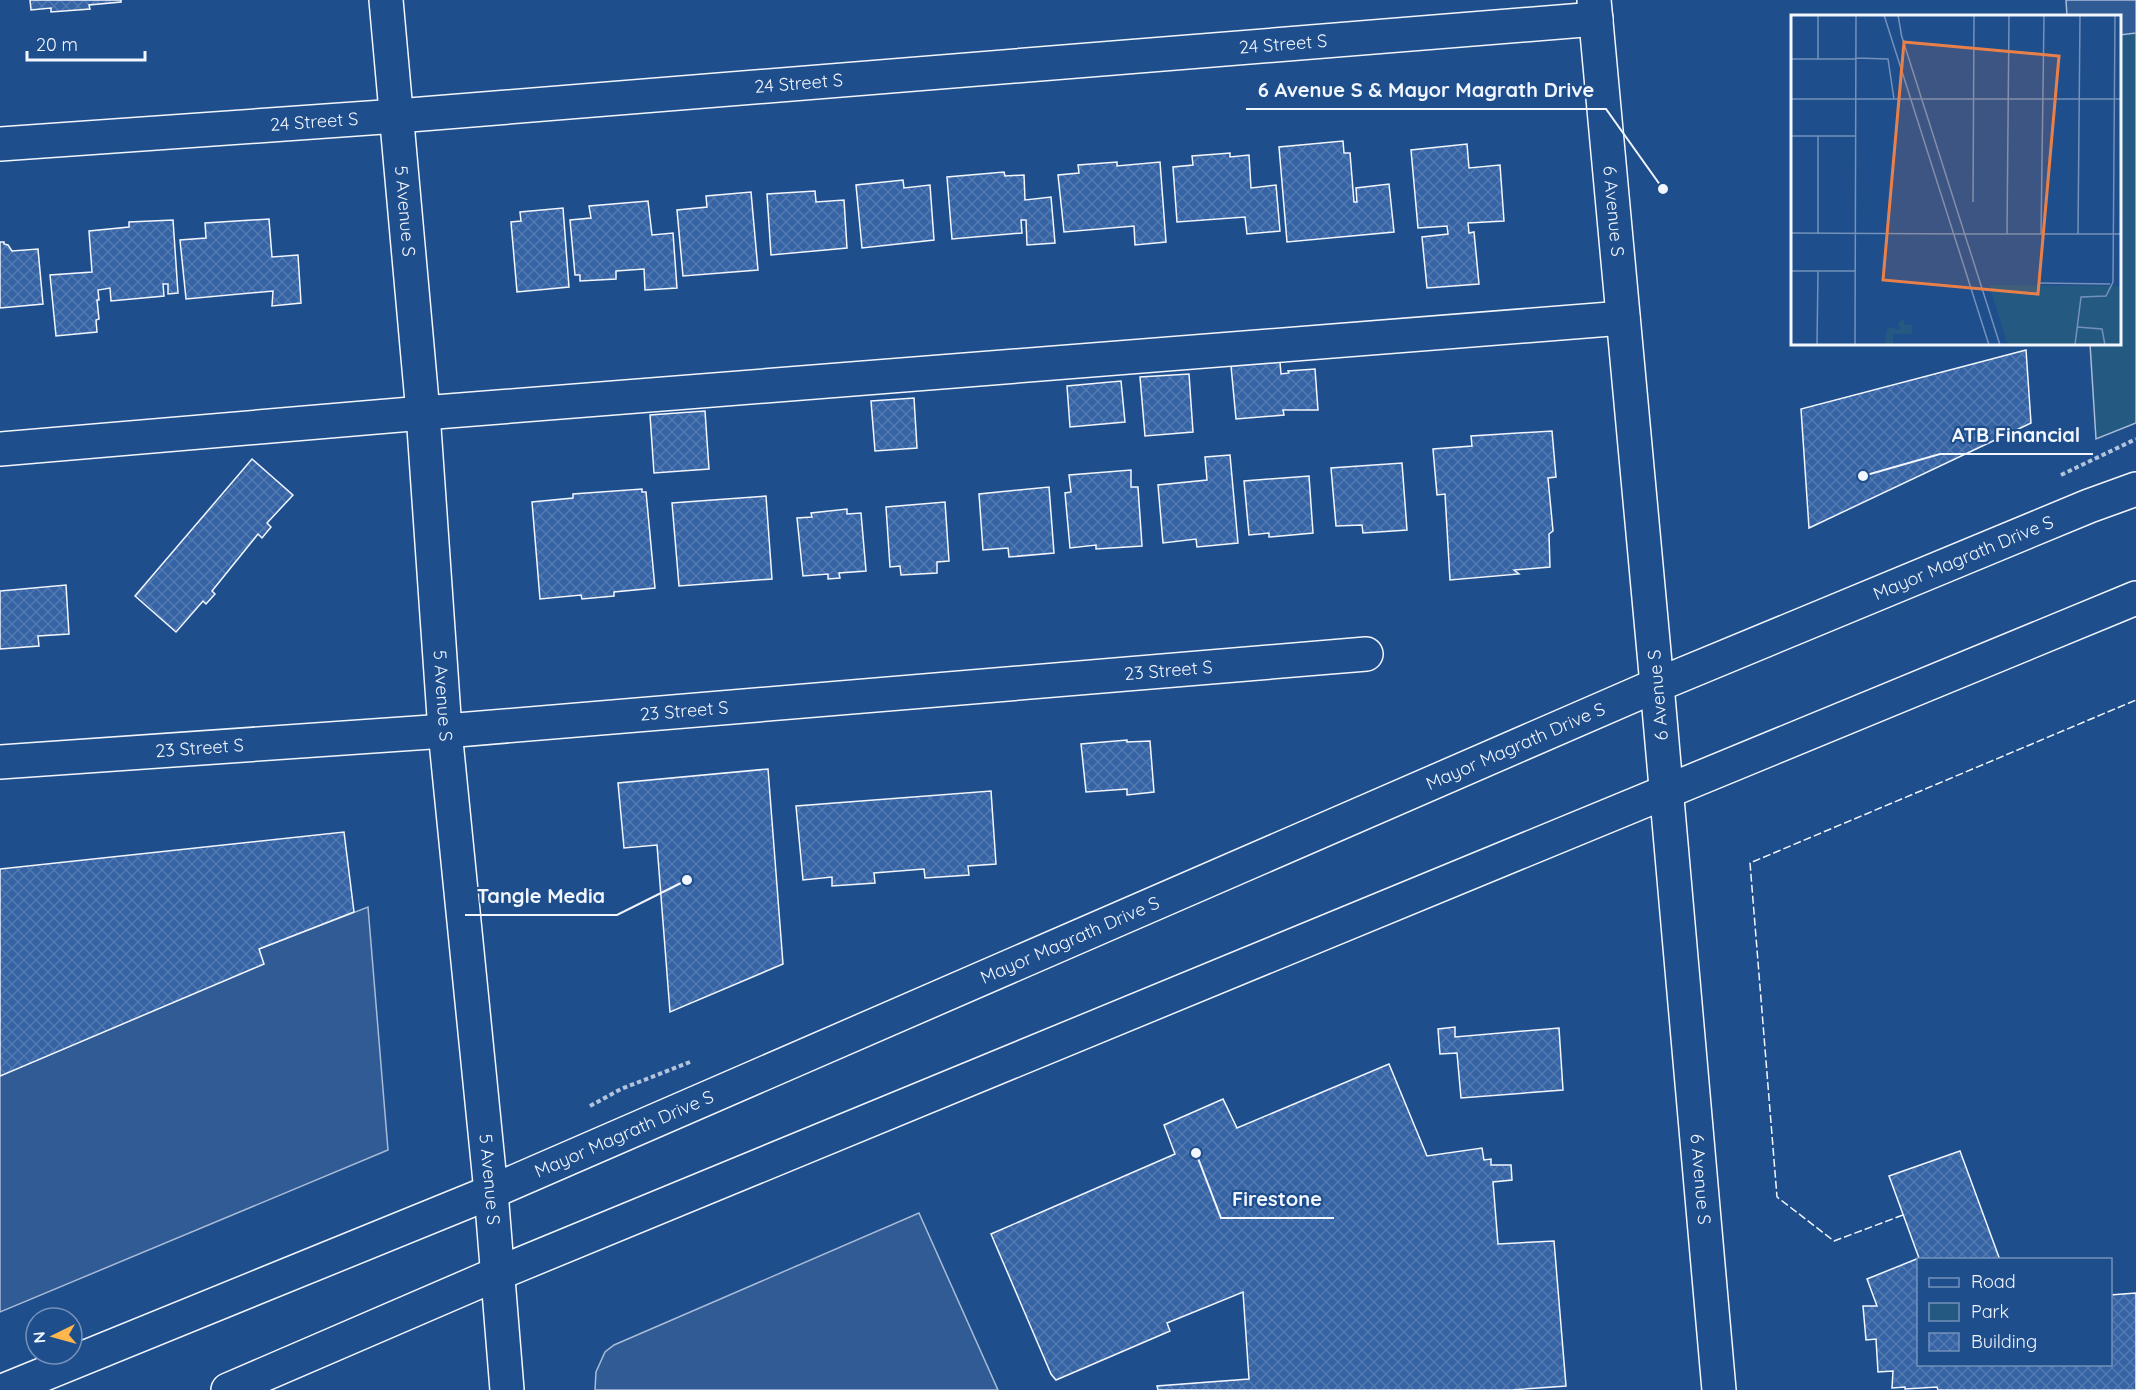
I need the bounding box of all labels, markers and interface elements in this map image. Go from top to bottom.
inset map [1791,15,2121,345]
scale bar [27,24,146,62]
street label: 24 Street S [1238,29,1328,59]
text: 20 m [36,33,78,56]
street label: 24 Street S [754,68,844,98]
callout: 6 Avenue S & Mayor Magrath Drive [1246,71,1606,109]
text: 6 Avenue S & Mayor Magrath Drive [1258,77,1594,102]
street label: 24 Street S [269,107,359,136]
street label: 5 Avenue S [390,165,421,258]
street label: 6 Avenue S [1598,165,1630,258]
callout: ATB Financial [1940,416,2093,454]
text: ATB Financial [1952,422,2080,447]
street label: Mayor Magrath Drive S [1870,510,2057,605]
street label: 5 Avenue S [428,649,458,742]
street label: 6 Avenue S [1642,649,1673,741]
street label: 23 Street S [1123,655,1213,685]
street label: 23 Street S [639,695,729,726]
street label: Mayor Magrath Drive S [1422,697,1608,795]
street label: 23 Street S [154,733,244,762]
callout: Tangle Media [465,877,617,915]
text: Tangle Media [477,883,605,908]
street label: Mayor Magrath Drive S [977,891,1163,989]
street label: Mayor Magrath Drive S [531,1085,717,1183]
street label: 5 Avenue S [474,1133,506,1226]
street label: 6 Avenue S [1685,1133,1716,1226]
callout: Firestone [1221,1180,1334,1218]
text: Firestone [1232,1186,1322,1211]
legend [1917,1258,2112,1366]
text: Road [1971,1270,2016,1293]
text: Park [1971,1300,2009,1323]
north arrow [24,1306,84,1366]
text: Building [1971,1330,2037,1353]
text: N [29,1331,50,1344]

